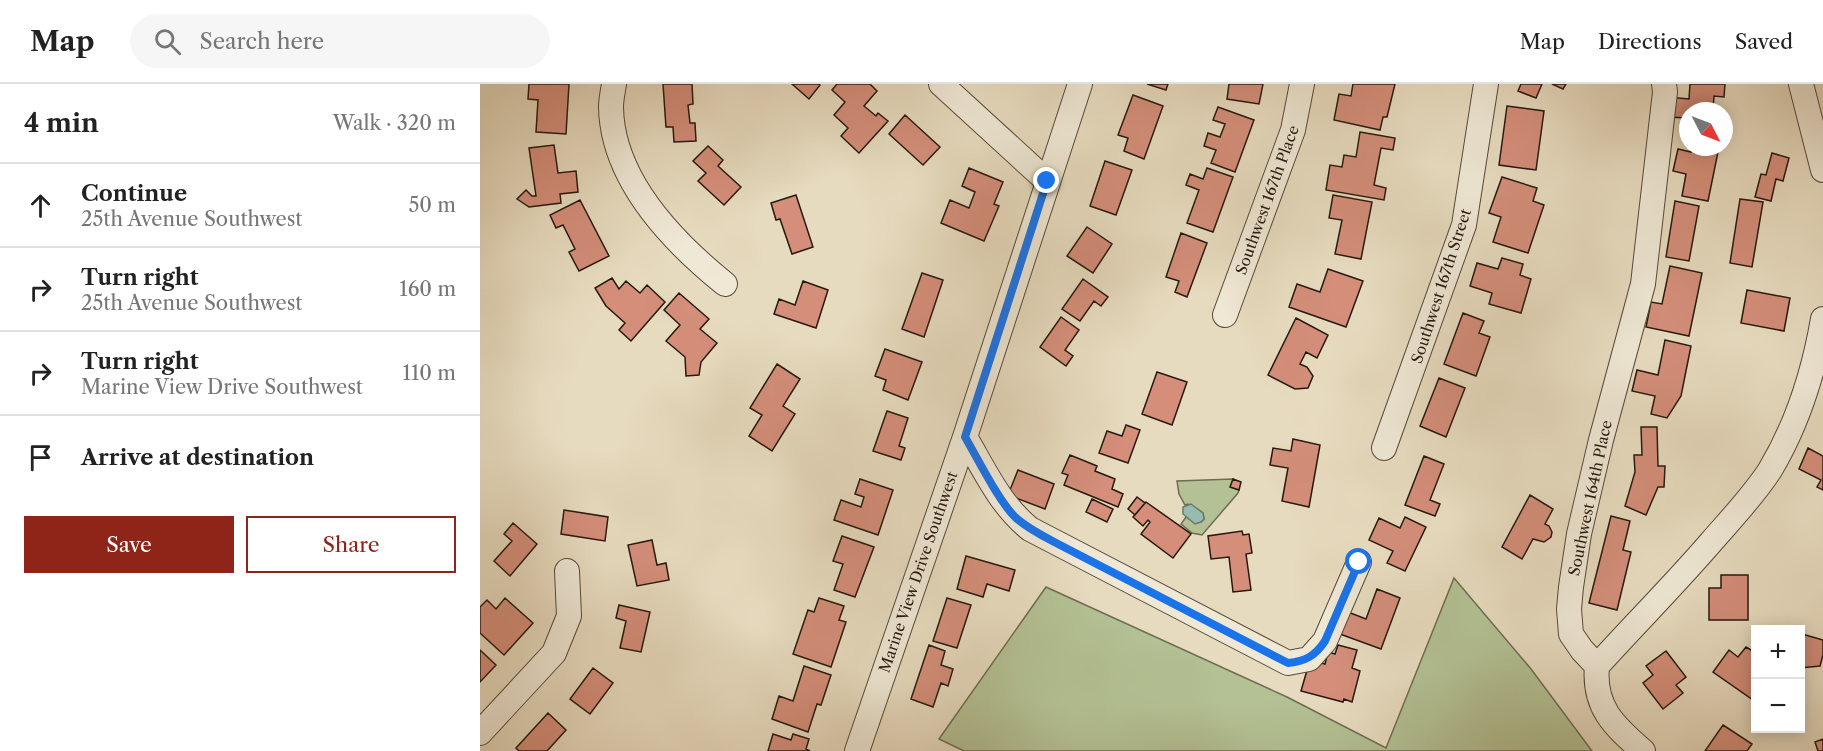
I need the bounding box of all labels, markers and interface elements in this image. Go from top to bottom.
search box [130,14,550,68]
text: Map [30,24,94,58]
icon: search [151,25,184,58]
text: Search here [199,28,324,55]
text: Map [1520,29,1565,54]
text: Directions [1598,29,1702,54]
text: Saved [1735,29,1793,54]
north arrow [1679,102,1733,156]
text: 4 min [24,107,99,139]
text: Walk · 320 m [333,111,456,135]
street label: Southwest 167th Place [1231,123,1303,277]
route end [1033,167,1059,193]
text: Continue [81,180,187,207]
icon: ahead [24,189,57,222]
text: 50 m [409,193,456,217]
street label: Southwest 167th Street [1407,206,1475,366]
text: 25th Avenue Southwest [81,207,302,231]
text: Turn right [81,264,199,291]
icon: right [24,273,57,306]
text: 160 m [399,277,456,301]
text: 25th Avenue Southwest [81,291,302,315]
text: Turn right [81,348,199,375]
icon: right [24,357,57,390]
text: 110 m [403,361,456,385]
text: Marine View Drive Southwest [81,375,363,399]
street label: Southwest 164th Place [1564,418,1616,578]
icon: arrive [24,441,57,474]
text: Arrive at destination [81,444,314,471]
street label: Marine View Drive Southwest [875,468,962,675]
button: Save [24,516,234,573]
button: Share [246,516,456,573]
route start [1345,548,1371,574]
map controls [1751,625,1805,733]
button: + [1751,625,1805,679]
button: − [1751,679,1805,733]

